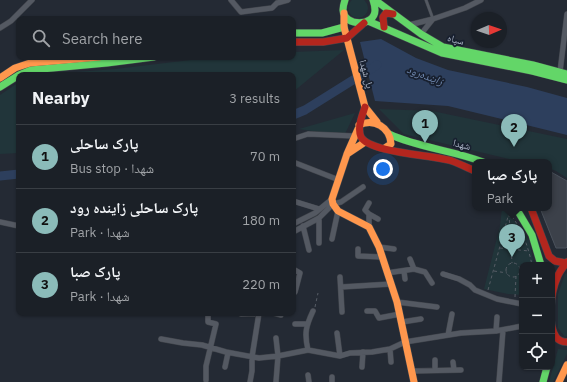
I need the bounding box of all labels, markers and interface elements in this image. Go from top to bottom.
north arrow [471,12,507,48]
search box [16,16,296,60]
icon: search [30,27,52,49]
text: Search here [62,29,142,48]
street label: سپاه [446,31,466,48]
street label: پل شهدا [356,58,377,90]
water label: زاینده‌رود [405,62,446,88]
text: Nearby [32,87,90,109]
text: 3 results [229,90,280,107]
pin: 1 [412,110,438,143]
pin: 2 [501,114,527,147]
text: پارک ساحلی [70,134,138,153]
street label: شهدا [452,136,472,153]
text: 1 [41,148,49,165]
text: 70 m [250,148,280,165]
your location [373,159,393,179]
popup [472,159,552,211]
text: Bus stop · شهدا [70,160,154,177]
text: پارک صبا [487,165,537,184]
text: Park [487,190,513,207]
text: پارک ساحلی زاینده رود [70,198,198,217]
text: 2 [41,212,49,229]
text: 180 m [242,212,280,229]
text: Park · شهدا [70,224,129,241]
pin: 3 [499,224,525,257]
text: پارک صبا [70,262,120,281]
map controls [519,262,555,370]
button: + [519,262,555,298]
text: 3 [41,276,49,293]
text: 220 m [242,276,280,293]
text: Park · شهدا [70,288,129,305]
button: − [519,298,555,334]
button: locate [519,334,555,370]

